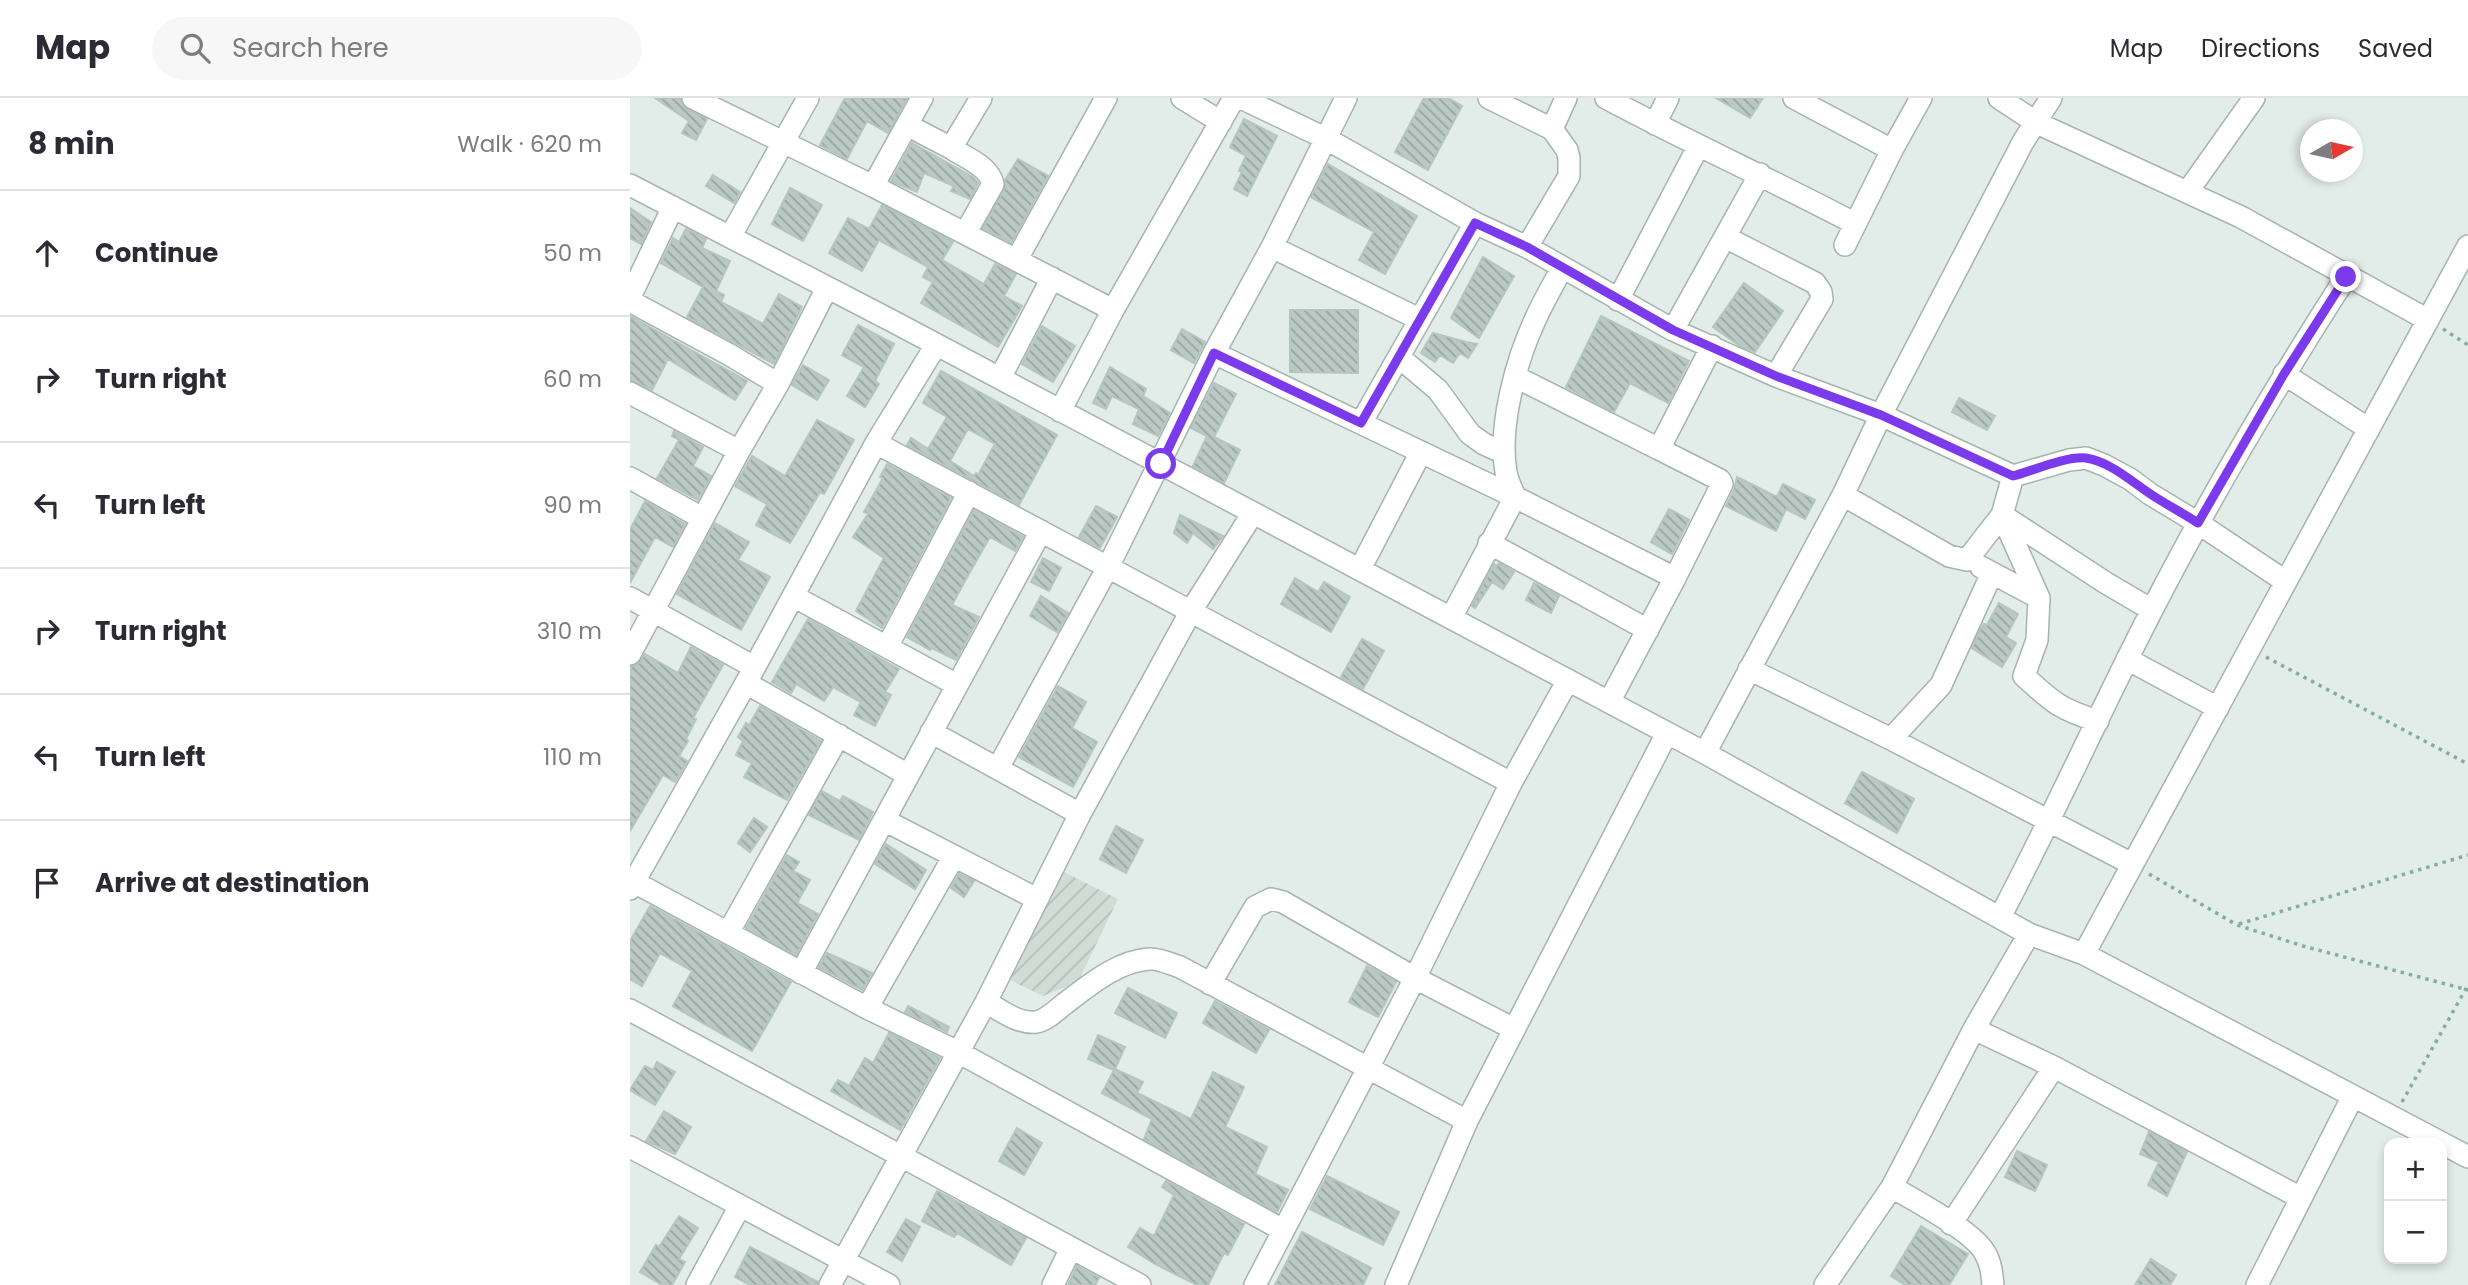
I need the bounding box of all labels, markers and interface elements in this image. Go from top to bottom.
search box [152,17,642,80]
text: Map [35,24,110,71]
icon: search [176,29,214,67]
text: Search here [232,30,389,66]
text: Map [2110,32,2163,65]
text: Directions [2201,32,2320,65]
text: Saved [2358,32,2433,65]
north arrow [2300,119,2363,182]
text: 8 min [28,122,115,165]
text: Walk · 620 m [457,128,602,160]
icon: ahead [28,234,66,272]
text: Continue [95,235,218,271]
text: 50 m [543,237,602,269]
route end [2330,261,2361,292]
icon: right [28,360,66,398]
text: Turn right [95,361,227,397]
text: 60 m [543,363,602,395]
route start [1145,448,1176,479]
icon: left [28,486,66,524]
text: Turn left [95,487,206,523]
text: 90 m [543,489,602,521]
icon: right [28,612,66,650]
text: Turn right [95,613,227,649]
text: 310 m [537,615,602,647]
icon: left [28,738,66,776]
text: Turn left [95,739,206,775]
text: 110 m [543,741,602,773]
icon: arrive [28,864,66,902]
text: Arrive at destination [95,865,370,901]
map controls [2384,1138,2447,1264]
button: + [2384,1138,2447,1201]
button: − [2384,1201,2447,1264]

